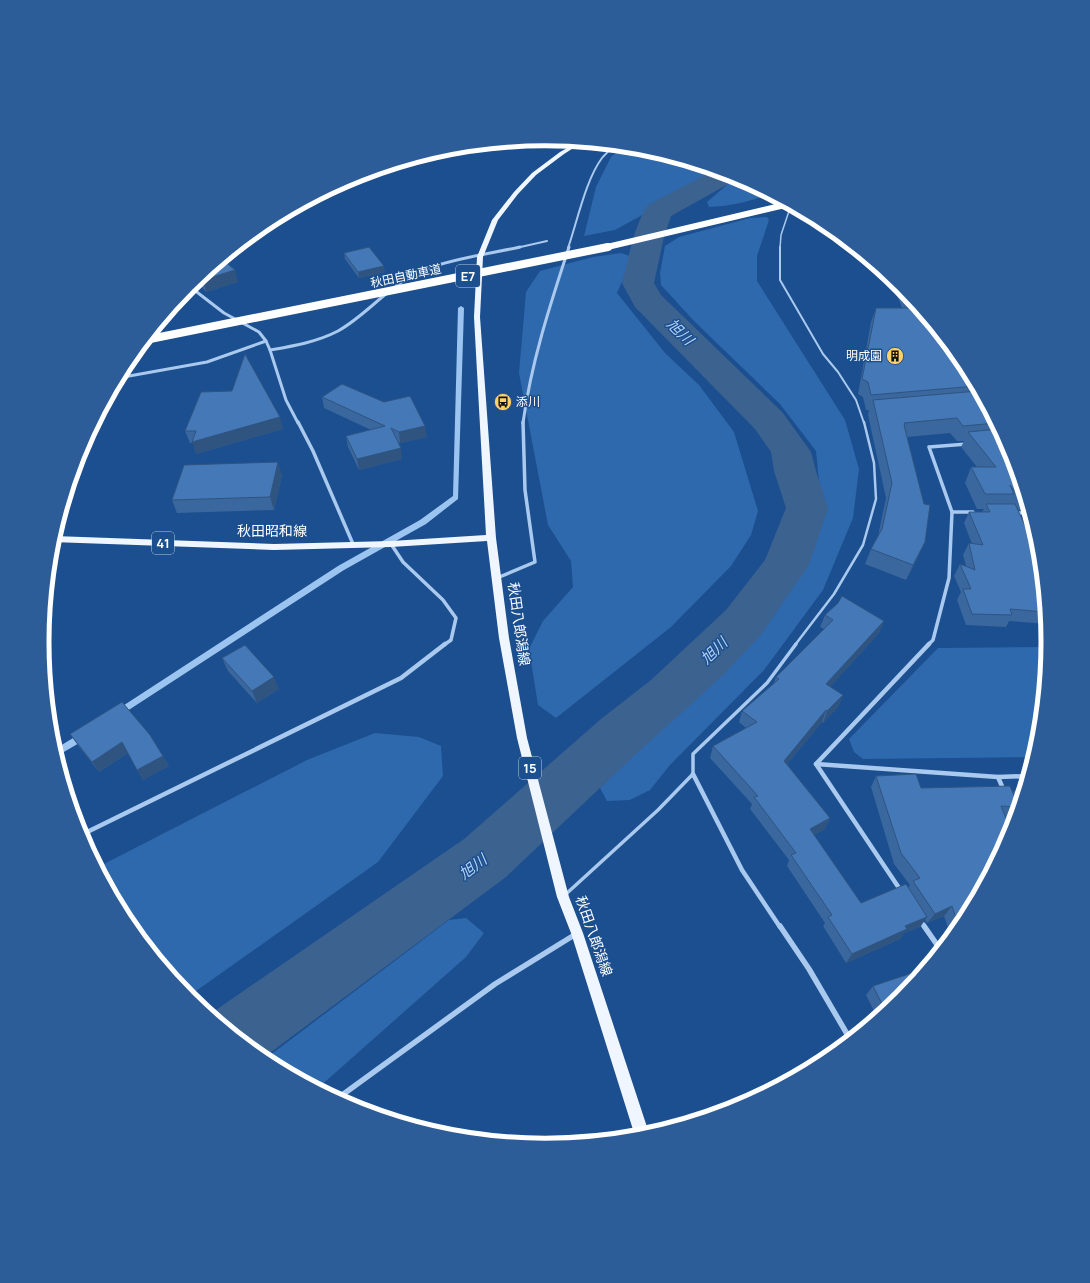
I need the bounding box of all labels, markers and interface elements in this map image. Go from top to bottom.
street label: 秋田自動車道 [369,260,443,291]
road number: E7 [456,265,480,287]
water label: 旭川 [662,314,700,351]
building icon: 明成園 [885,346,905,366]
place label: 明成園 [846,347,882,364]
bus stop icon: 添川 [493,392,513,412]
place label: 添川 [516,393,540,410]
street label: 秋田昭和線 [237,521,307,540]
road number: 41 [152,532,174,554]
street label: 秋田八郎潟線 [504,581,535,667]
water label: 旭川 [696,631,733,669]
road number: 15 [519,757,541,779]
water label: 旭川 [454,848,493,884]
street label: 秋田八郎潟線 [572,893,617,979]

